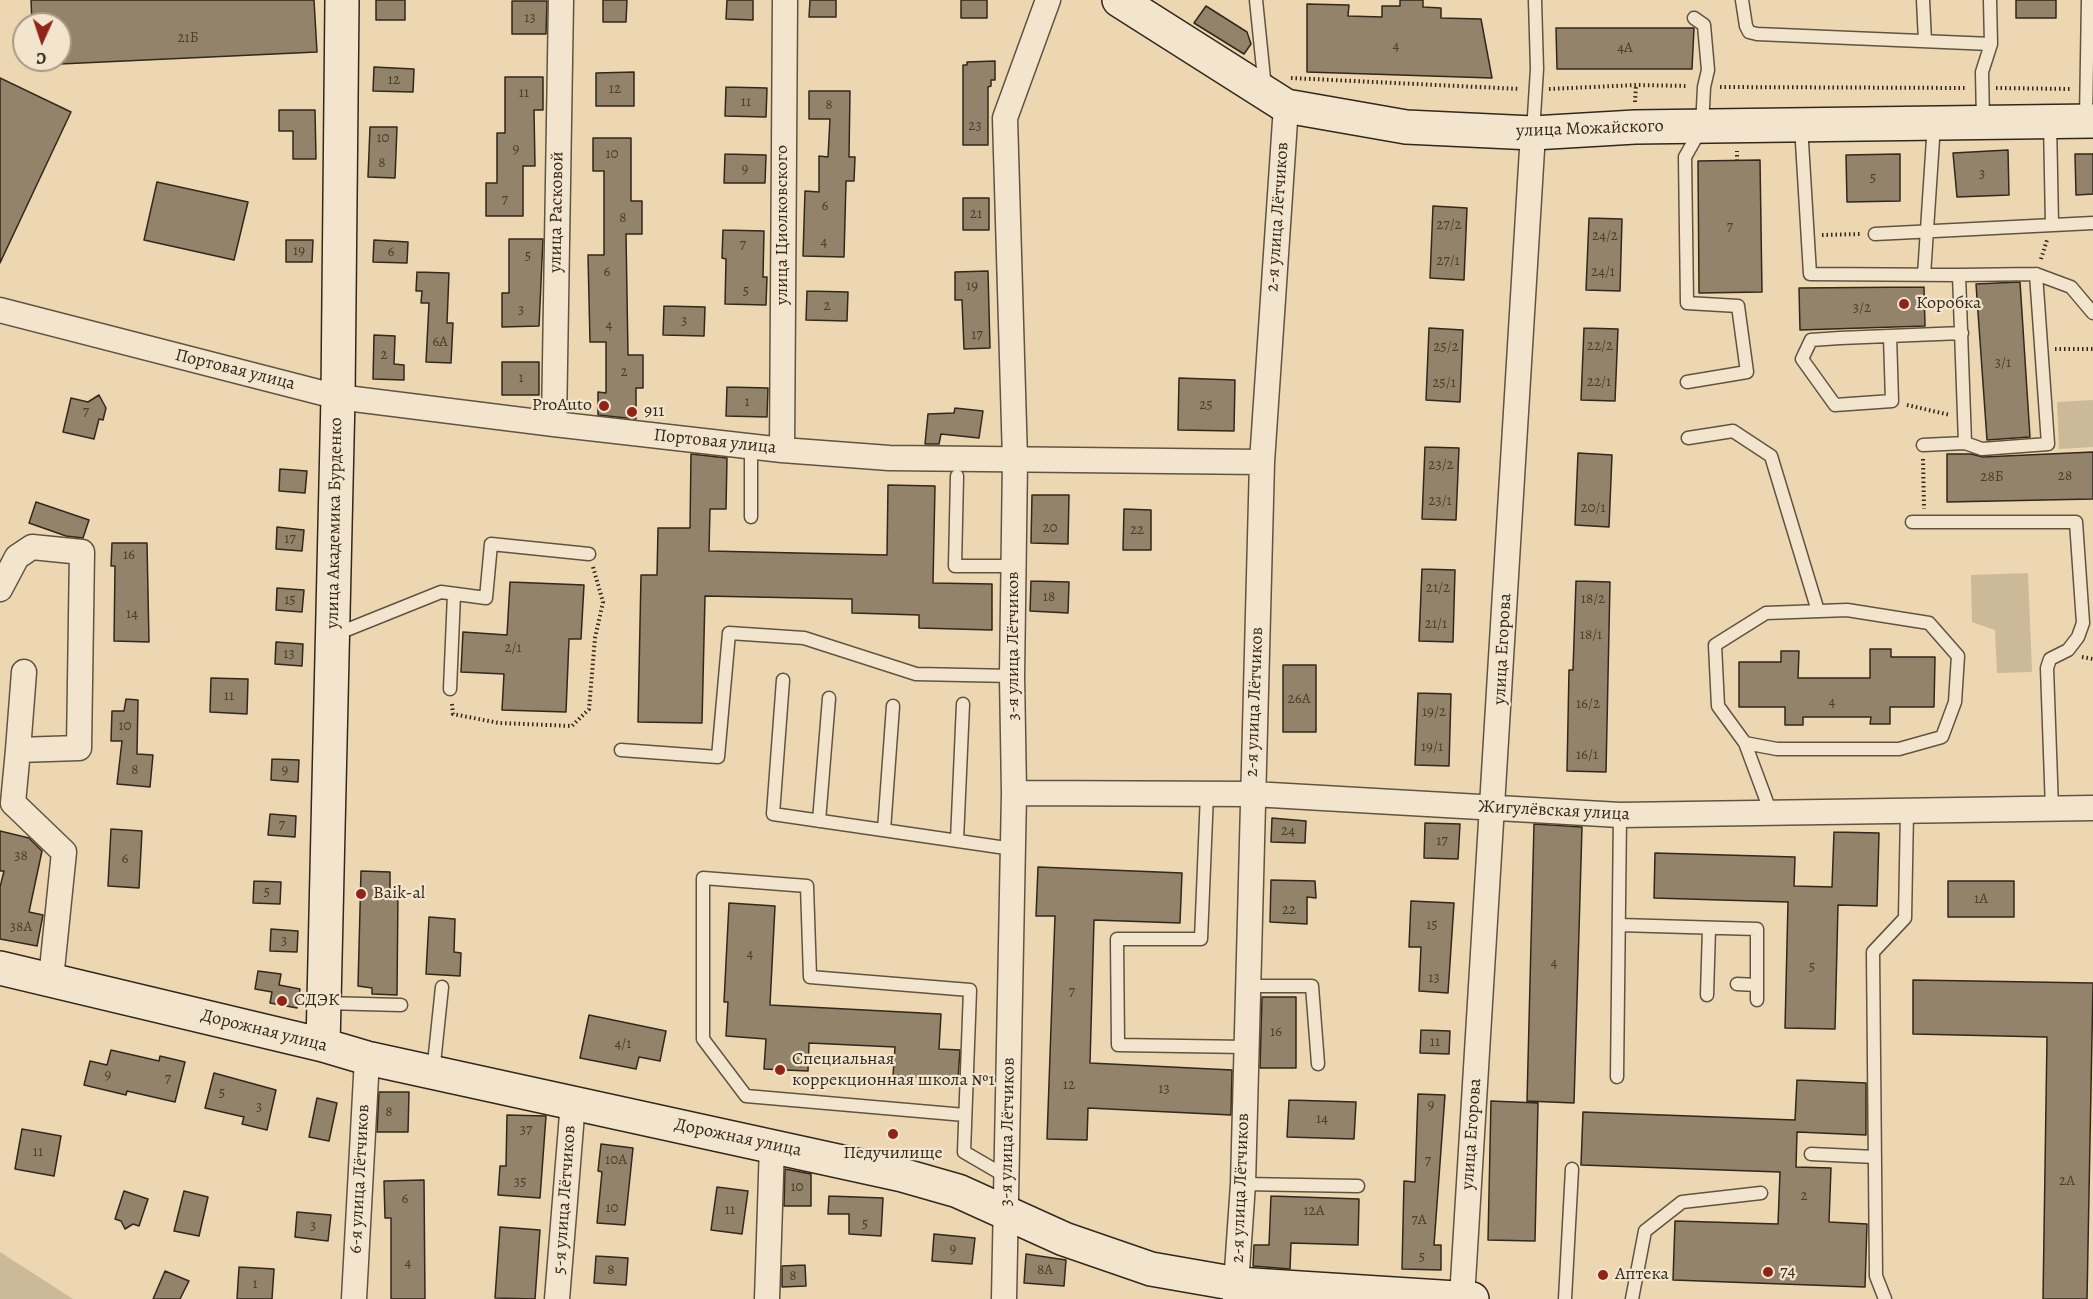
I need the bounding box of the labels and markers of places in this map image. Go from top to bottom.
place label: Коробка [1916,293,1981,315]
marker: Коробка [1897,297,1911,311]
place label: ProAuto [532,395,592,417]
marker: ProAuto [597,399,611,413]
place label: 911 [644,401,665,423]
marker: 911 [625,405,639,419]
place label: Baik-al [373,883,425,905]
marker: Baik-al [354,887,368,901]
place label: СДЭК [294,990,339,1012]
marker: СДЭК [275,994,289,1008]
place label: Специальная коррекционная школа №1 [792,1049,995,1092]
marker: Специальная коррекционная школа №1 [773,1063,787,1077]
marker: Педучилище [886,1127,900,1141]
place label: Педучилище [843,1143,943,1165]
place label: 74 [1780,1261,1796,1283]
place label: Аптека [1615,1264,1669,1286]
marker: 74 [1761,1265,1775,1279]
marker: Аптека [1596,1268,1610,1282]

